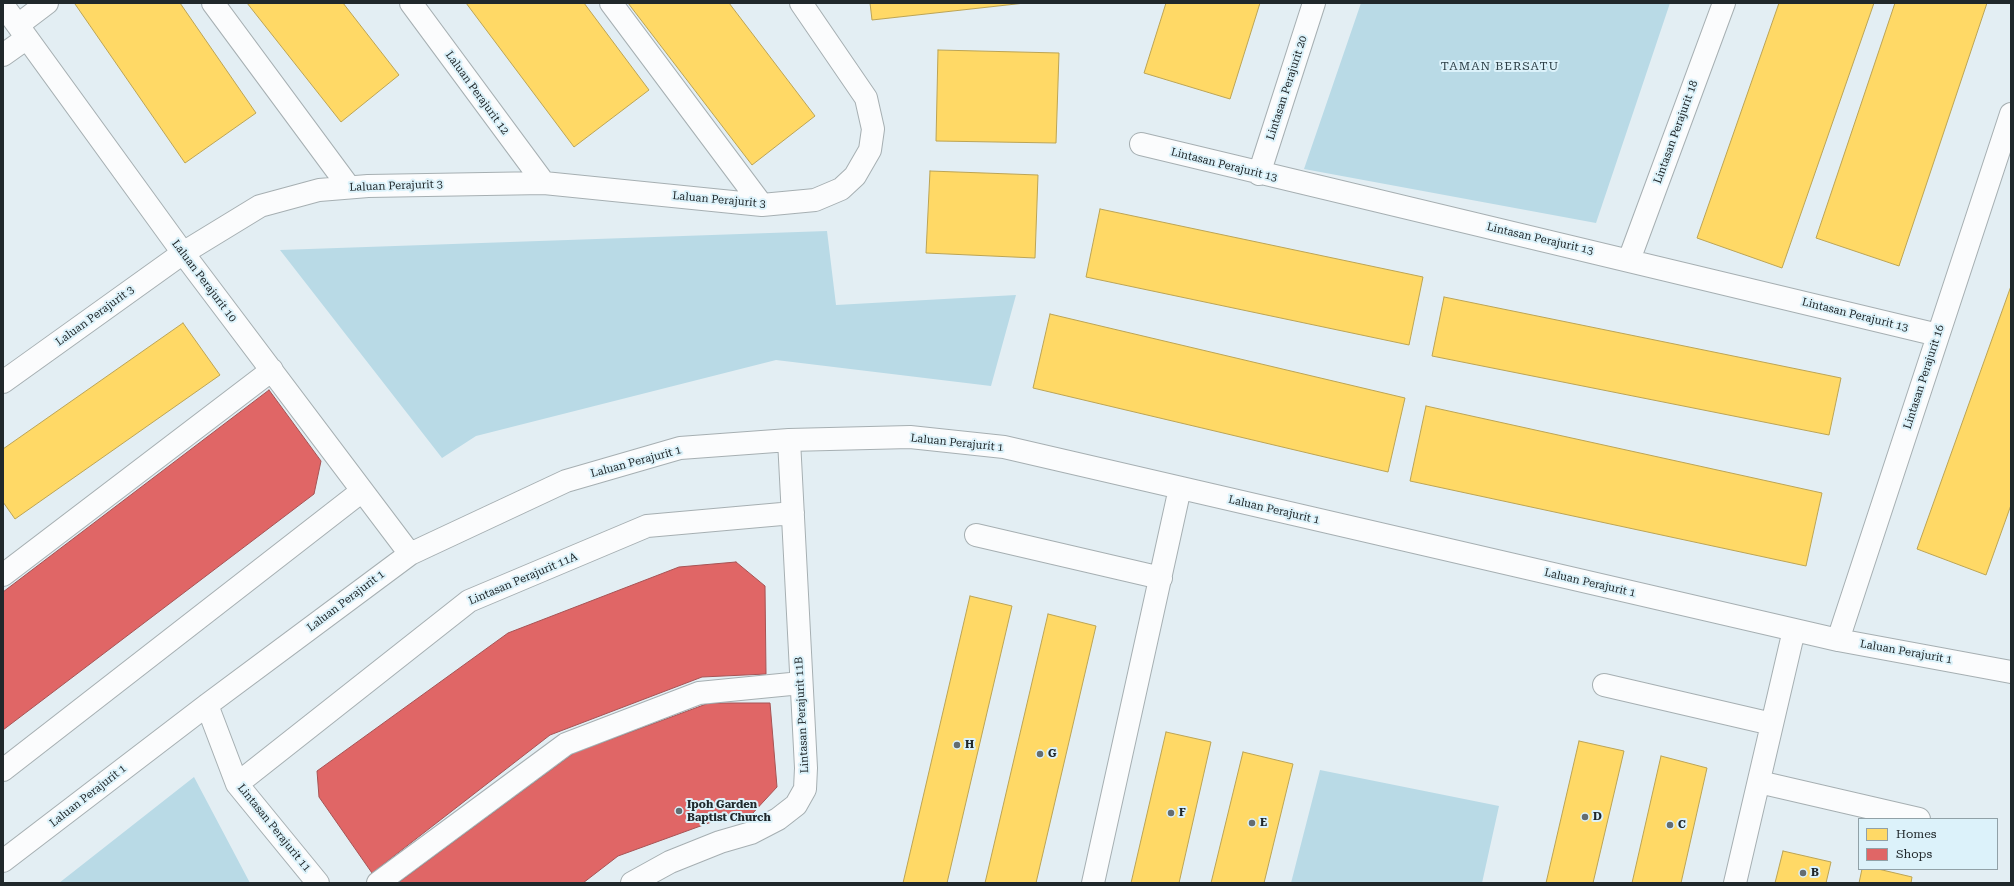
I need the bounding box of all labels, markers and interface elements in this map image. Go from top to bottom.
street label: Lintasan Perajurit 20 [1264,34,1310,142]
street label: Laluan Perajurit 12 [442,49,512,137]
district label: TAMAN BERSATU [1441,59,1559,73]
street label: Lintasan Perajurit 18 [1651,79,1701,185]
street label: Lintasan Perajurit 13 [1169,145,1279,185]
street label: Laluan Perajurit 3 [349,178,443,194]
street label: Laluan Perajurit 3 [672,189,766,211]
street label: Lintasan Perajurit 13 [1485,220,1595,258]
street label: Laluan Perajurit 10 [169,237,239,325]
street label: Laluan Perajurit 3 [53,283,137,349]
street label: Lintasan Perajurit 13 [1800,295,1910,335]
street label: Lintasan Perajurit 16 [1901,323,1947,431]
street label: Laluan Perajurit 1 [910,432,1004,454]
street label: Laluan Perajurit 1 [589,444,683,480]
street label: Laluan Perajurit 1 [1227,493,1321,527]
street label: Lintasan Perajurit 11A [467,550,579,608]
street label: Laluan Perajurit 1 [1543,566,1637,600]
street label: Laluan Perajurit 1 [305,568,387,634]
street label: Laluan Perajurit 1 [1859,637,1953,667]
street label: Lintasan Perajurit 11B [792,657,812,773]
place label: H [965,738,974,752]
marker: H [952,740,962,750]
place label: G [1048,747,1056,761]
marker: G [1035,749,1045,759]
street label: Laluan Perajurit 1 [47,762,129,830]
street label: Lintasan Perajurit 11 [235,781,313,875]
place label: Ipoh Garden Baptist Church [687,798,771,824]
marker: Ipoh Garden Baptist Church [674,806,684,816]
place label: F [1179,806,1186,820]
marker: F [1166,808,1176,818]
place label: D [1593,810,1602,824]
marker: D [1580,812,1590,822]
place label: E [1260,816,1267,830]
marker: E [1247,818,1257,828]
place label: C [1678,818,1686,832]
legend [1858,818,1998,870]
marker: C [1665,820,1675,830]
text: Homes [1896,827,1936,841]
text: Shops [1896,847,1932,861]
place label: B [1811,866,1819,880]
marker: B [1798,868,1808,878]

